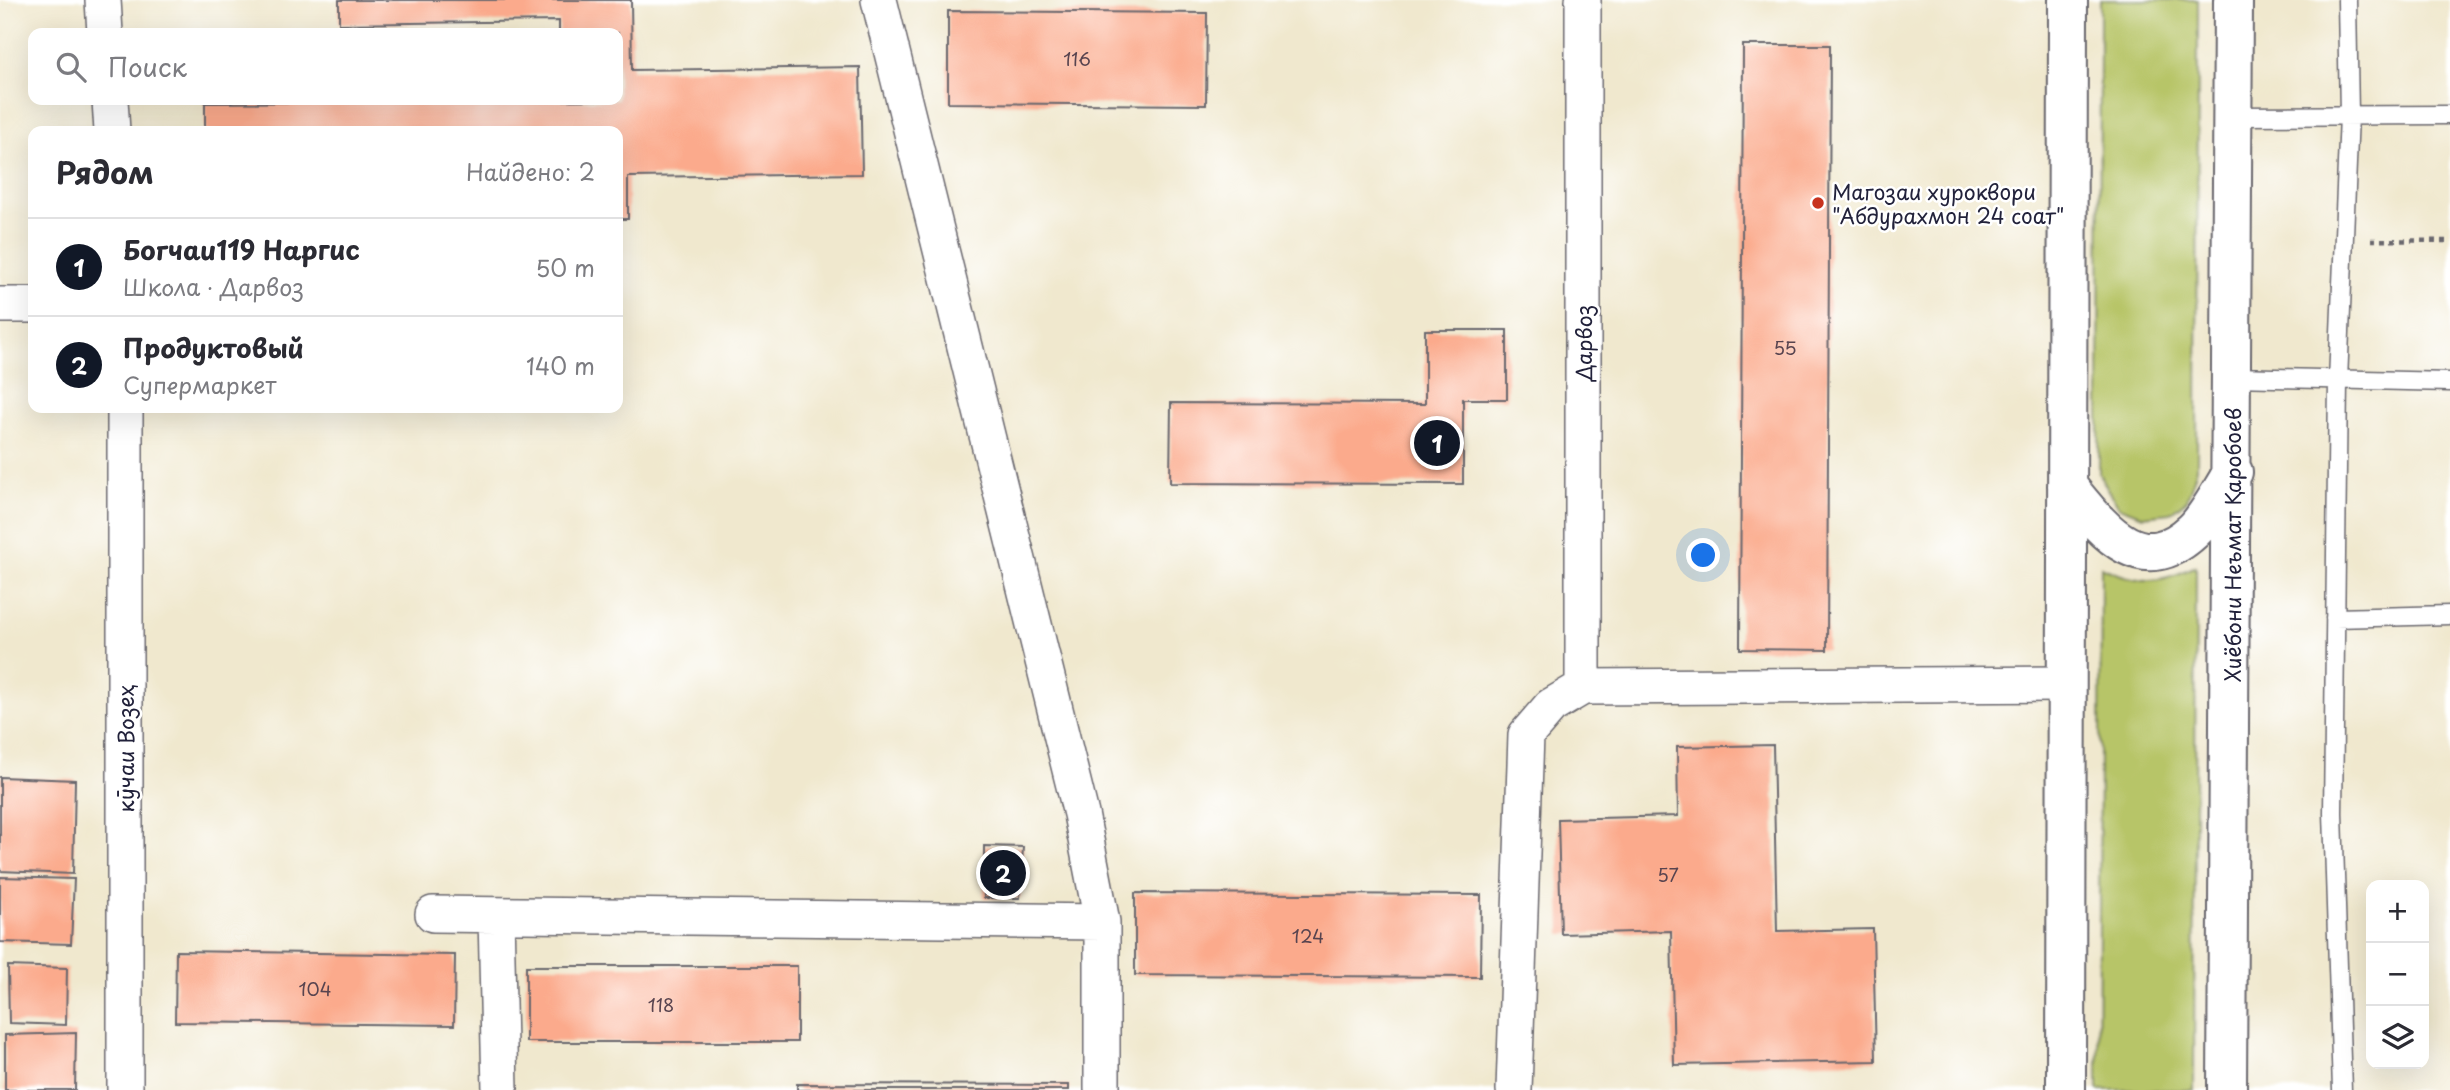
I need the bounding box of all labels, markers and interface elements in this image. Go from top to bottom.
search box [28,28,623,105]
house number: 116 [1063,45,1091,72]
text: Поиск [108,47,187,86]
icon: search [52,48,90,86]
text: Рядом [56,149,154,194]
text: Найдено: 2 [466,154,595,189]
place label: Магозаи хуроквори "Абдурахмон 24 соат" [1832,175,2064,231]
marker: Магозаи хуроквори "Абдурахмон 24 соат" [1810,195,1826,211]
text: Богчаи119 Наргис [123,230,360,269]
text: 1 [74,250,85,285]
text: 50 m [535,250,595,285]
text: Школа · Дарвоз [123,269,304,304]
street label: Дарвоз [1567,305,1599,382]
text: Продуктовый [123,328,304,367]
house number: 55 [1773,334,1797,361]
text: 2 [71,348,87,383]
text: 140 m [526,348,595,383]
text: Супермаркет [123,367,277,402]
street label: Хиёбони Неъмат Қаробоев [2216,408,2248,682]
pin: 1 [1414,417,1460,469]
your location [1686,538,1720,572]
street label: кӯчаи Возеҳ [109,685,141,813]
pin: 2 [980,847,1026,899]
house number: 57 [1657,861,1679,888]
map controls [2366,880,2429,1069]
button: + [2366,880,2429,943]
house number: 124 [1292,922,1324,949]
button: − [2366,943,2429,1006]
house number: 104 [298,975,332,1002]
house number: 118 [648,991,674,1018]
button: layers [2366,1006,2429,1069]

